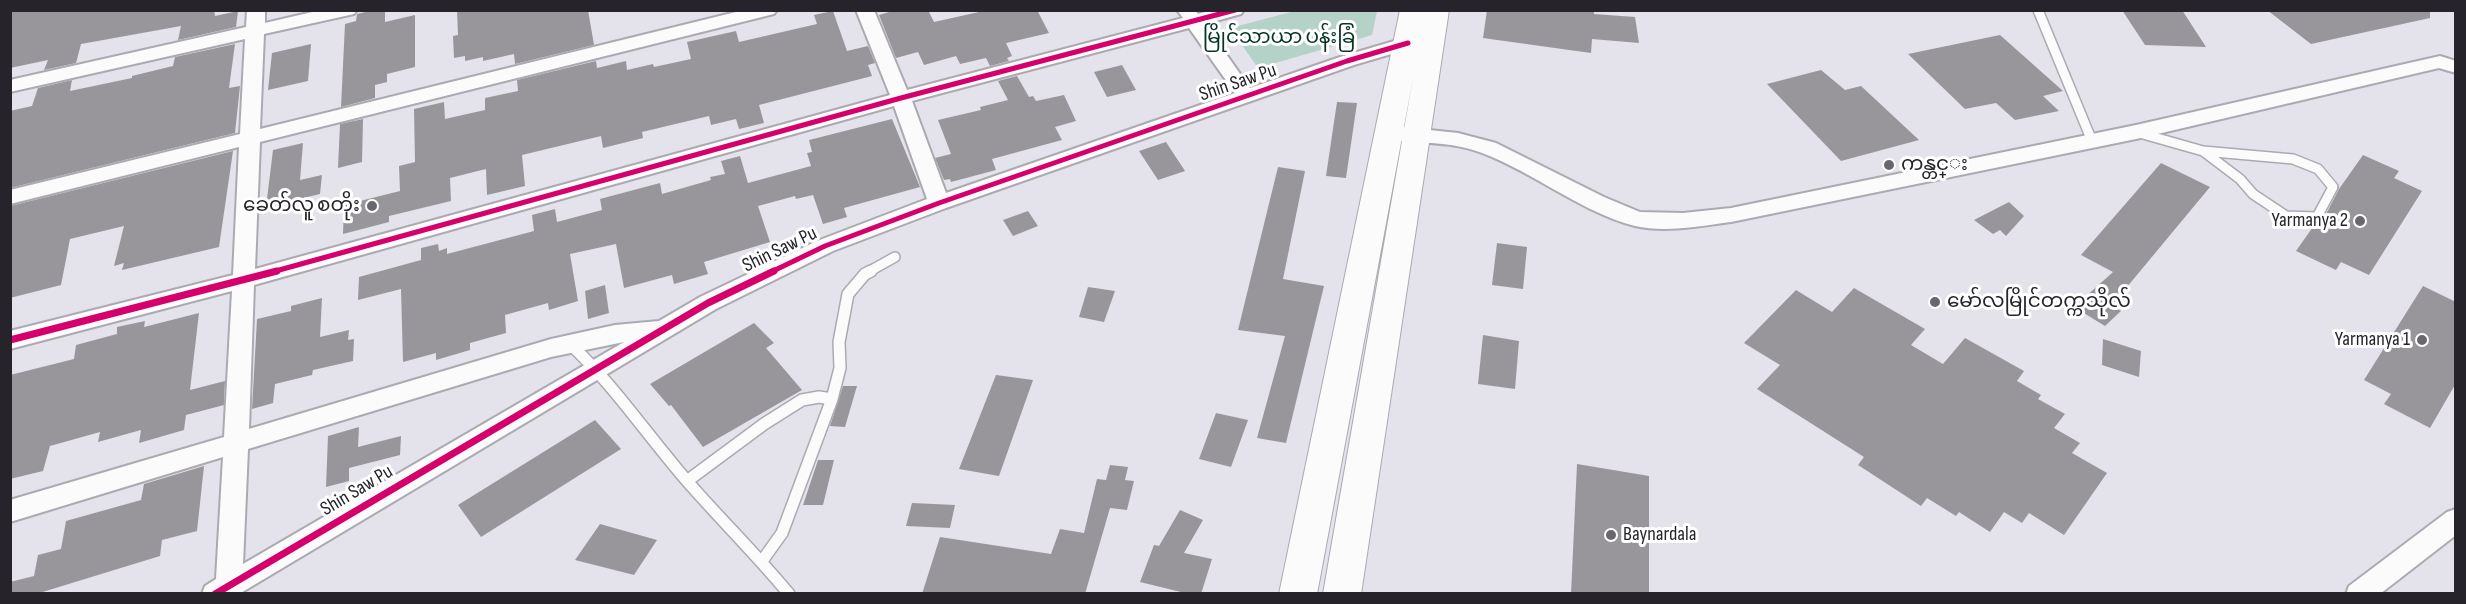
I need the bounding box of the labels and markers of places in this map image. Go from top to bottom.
place label: ကန္တင္း [1901,153,1968,177]
marker: ကန္တင္း [1882,158,1896,172]
place label: ခေတ်လူ စတိုး [243,194,360,218]
marker: ခေတ်လူ စတိုး [365,199,379,213]
place label: Yarmanya 2 [2272,209,2348,233]
marker: Yarmanya 2 [2353,214,2367,228]
place label: မော်လမြိုင်တက္ကသိုလ် [1947,290,2131,314]
marker: မော်လမြိုင်တက္ကသိုလ် [1928,295,1942,309]
place label: Yarmanya 1 [2335,328,2410,352]
marker: Yarmanya 1 [2415,333,2429,347]
place label: Baynardala [1623,523,1696,547]
marker: Baynardala [1604,528,1618,542]

